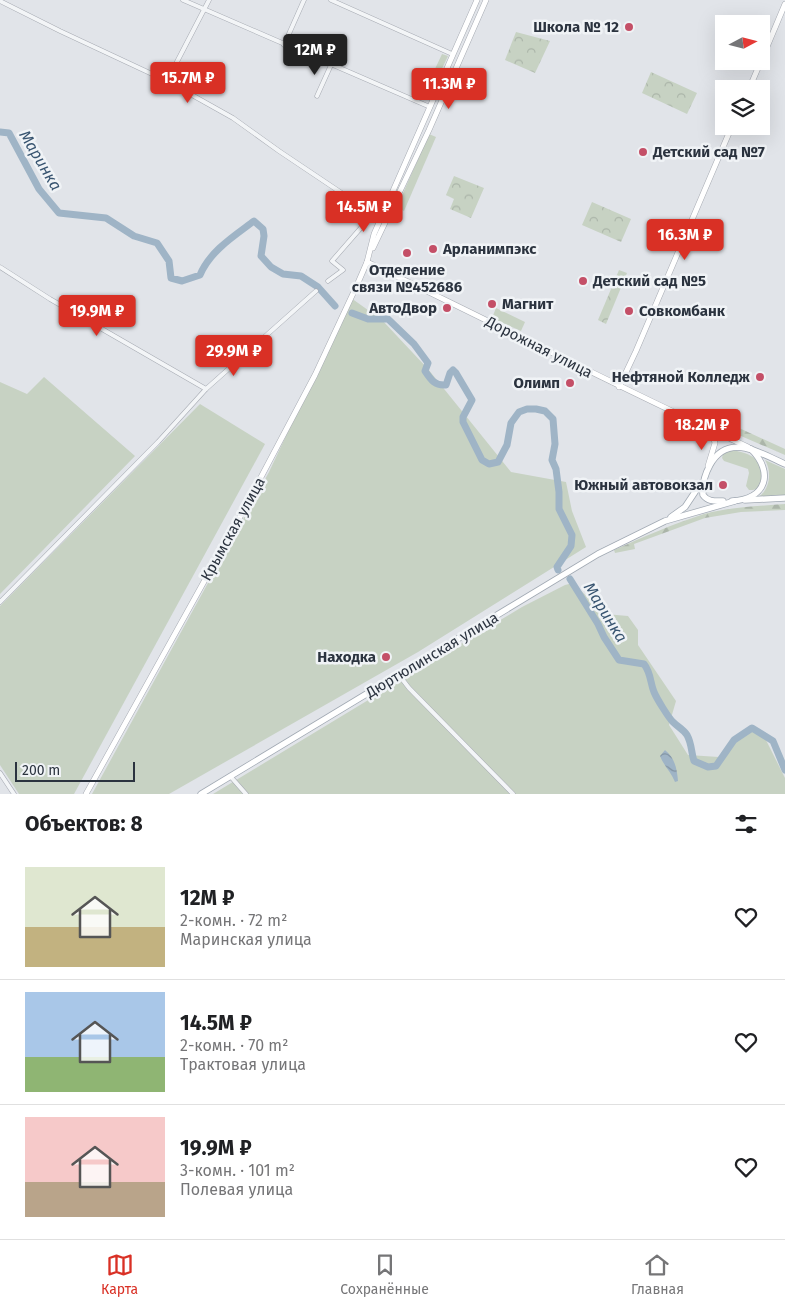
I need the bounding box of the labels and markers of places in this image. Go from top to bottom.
place label: Школа № 12 [533,18,619,36]
marker: Школа № 12 [623,21,635,33]
pin: 12M ₽ [280,34,350,76]
pin: 15.7M ₽ [142,62,234,104]
pin: 11.3M ₽ [403,68,495,110]
place label: Детский сад №7 [652,143,765,161]
marker: Детский сад №7 [637,146,649,158]
pin: 14.5M ₽ [318,190,410,233]
pin: 16.3M ₽ [639,218,731,261]
place label: Арланимпэкс [442,240,537,258]
marker: Арланимпэкс [427,243,439,255]
marker: Отделение связи №452686 [401,247,413,259]
place label: Отделение связи №452686 [352,261,463,296]
place label: Детский сад №5 [592,272,706,290]
marker: Детский сад №5 [577,275,589,287]
pin: 19.9M ₽ [51,294,143,337]
place label: Магнит [502,295,554,313]
marker: Магнит [486,298,498,310]
place label: АвтоДвор [368,299,437,317]
marker: АвтоДвор [441,302,453,314]
place label: Совкомбанк [639,302,726,320]
marker: Совкомбанк [623,305,635,317]
pin: 29.9M ₽ [188,334,280,377]
place label: Нефтяной Колледж [612,368,751,386]
marker: Нефтяной Колледж [754,371,766,383]
place label: Олимп [514,374,560,392]
marker: Олимп [564,377,576,389]
pin: 18.2M ₽ [656,408,748,451]
place label: Южный автовокзал [574,476,713,494]
marker: Южный автовокзал [717,479,729,491]
place label: Находка [317,648,376,666]
marker: Находка [380,651,392,663]

